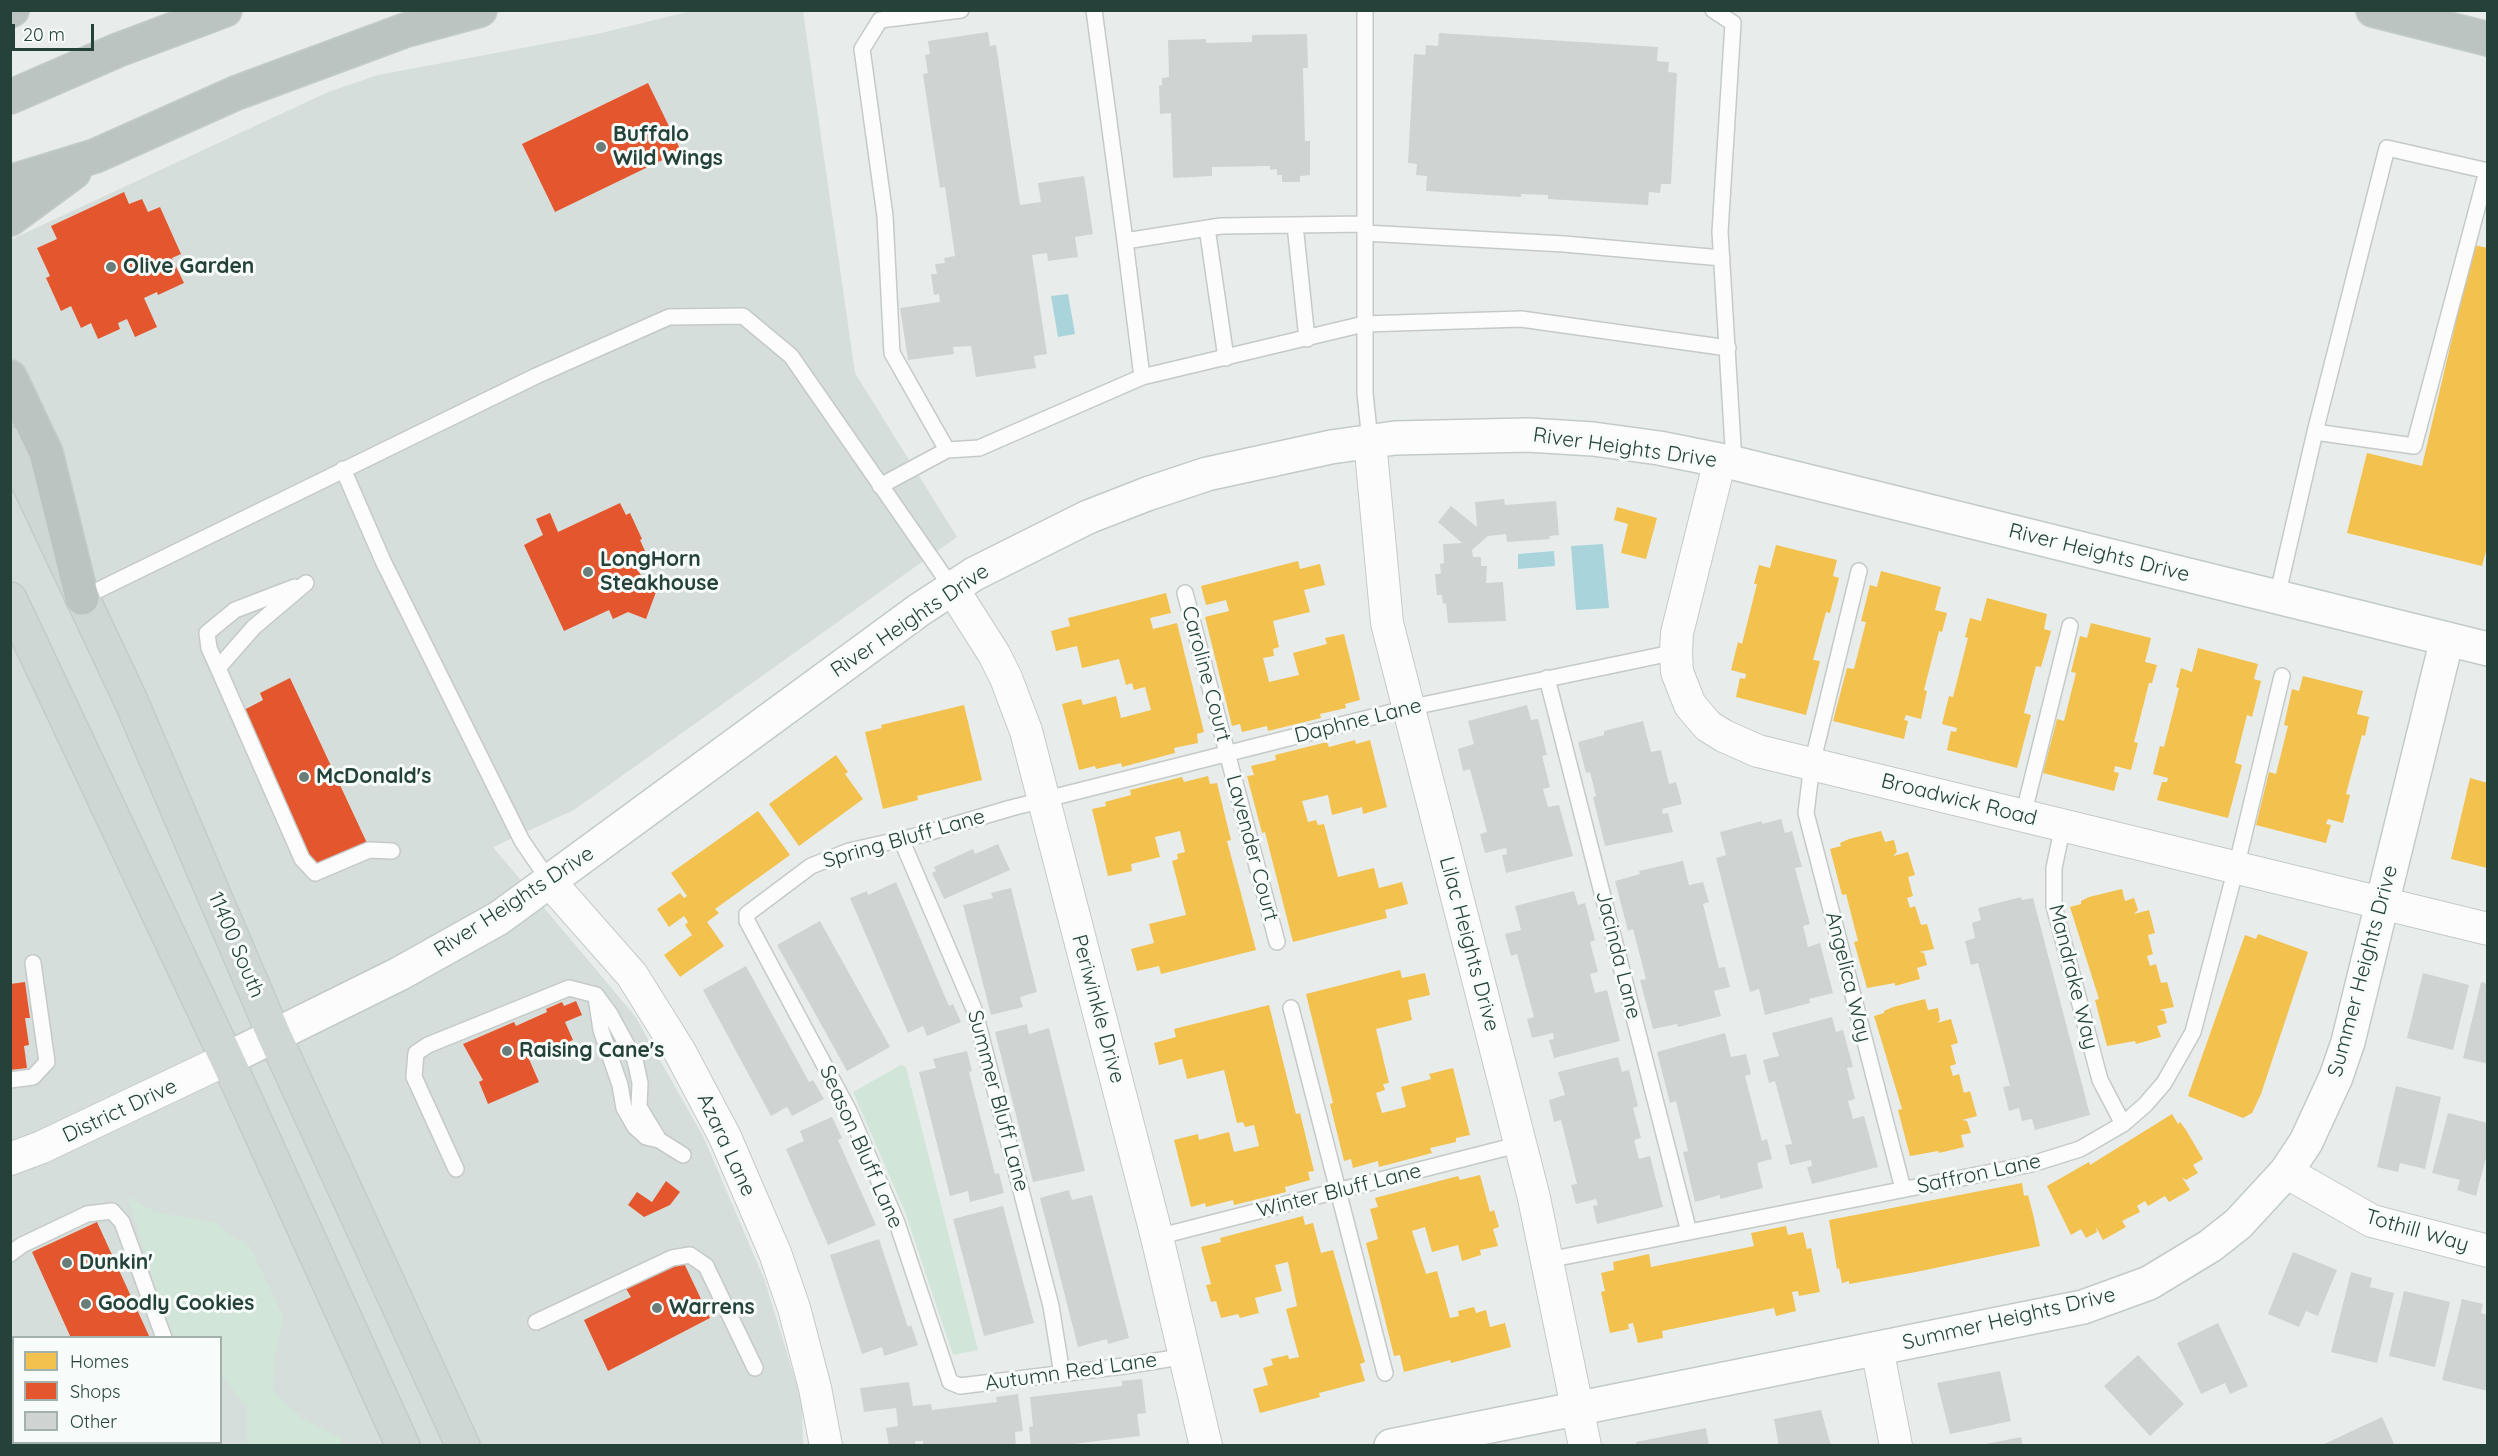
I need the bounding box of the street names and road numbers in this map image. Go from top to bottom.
street label: River Heights Drive [1531,423,1719,473]
street label: River Heights Drive [2006,518,2192,588]
street label: River Heights Drive [826,559,994,683]
street label: Caroline Court [1176,603,1236,745]
street label: Daphne Lane [1292,693,1424,749]
street label: Broadwick Road [1878,768,2040,832]
street label: Lavender Court [1220,772,1284,924]
street label: Spring Bluff Lane [820,804,988,874]
street label: River Heights Drive [429,841,599,963]
street label: Lilac Heights Drive [1434,854,1504,1034]
street label: Summer Heights Drive [2323,862,2403,1080]
street label: 11400 South [202,888,270,1002]
street label: Jacinda Lane [1590,888,1646,1022]
street label: Mandrake Way [2043,902,2103,1052]
street label: Angelica Way [1820,909,1876,1045]
street label: Periwinkle Drive [1066,932,1130,1086]
street label: Summer Bluff Lane [962,1008,1034,1194]
street label: Season Bluff Lane [814,1062,908,1232]
street label: District Drive [59,1074,181,1148]
street label: Azara Lane [691,1090,761,1200]
street label: Saffron Lane [1915,1149,2043,1199]
street label: Winter Bluff Lane [1254,1158,1424,1224]
street label: Tothill Way [2362,1204,2472,1258]
street label: Summer Heights Drive [1900,1282,2118,1356]
street label: Autumn Red Lane [983,1347,1159,1397]

